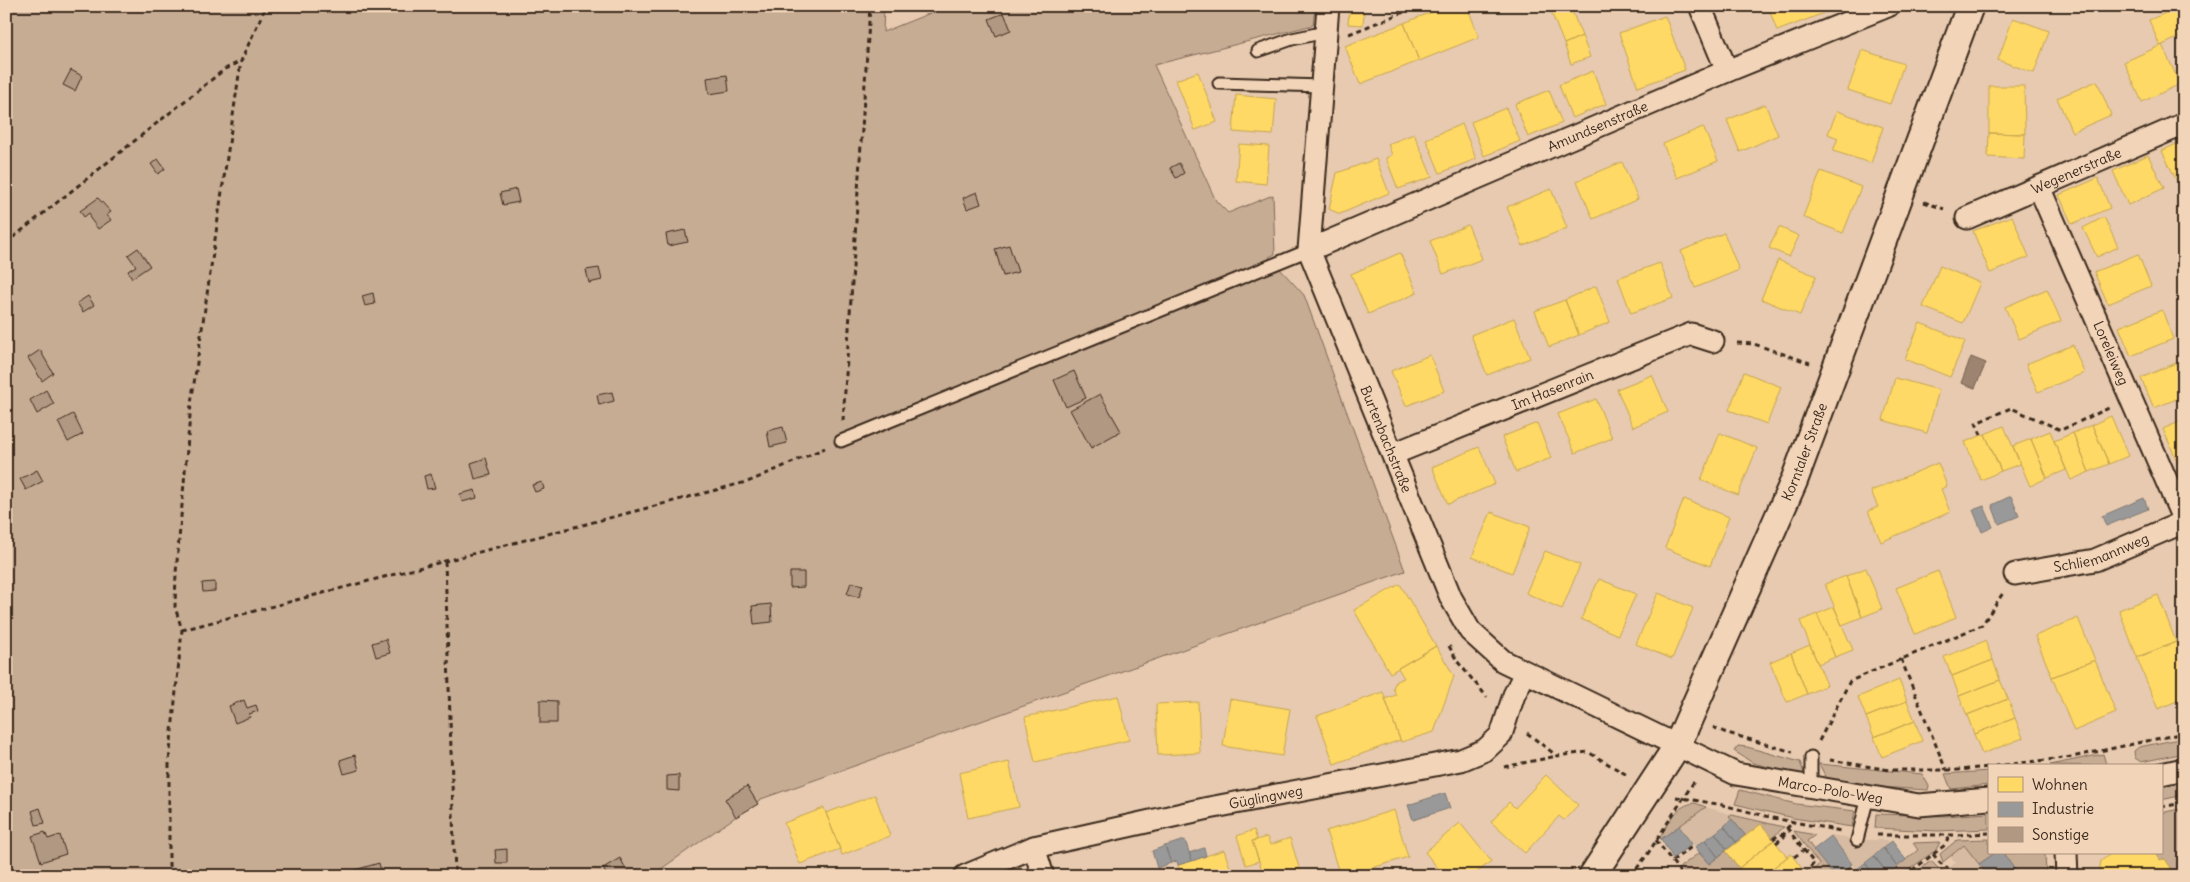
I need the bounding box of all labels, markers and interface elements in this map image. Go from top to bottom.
street label: Amundsenstraße [1545,97,1651,156]
street label: Wegenerstraße [2028,143,2124,198]
street label: Loreleiweg [2089,318,2133,388]
street label: Im Hasenrain [1509,365,1596,414]
street label: Burtenbachstraße [1356,383,1416,495]
street label: Korntaler Straße [1777,400,1831,504]
street label: Schliemannweg [2052,529,2152,576]
legend [1988,764,2162,854]
street label: Marco-Polo-Weg [1777,772,1884,808]
text: Wohnen [2032,775,2088,794]
street label: Güglingweg [1228,781,1304,813]
text: Industrie [2032,799,2094,818]
text: Sonstige [2032,825,2089,844]

